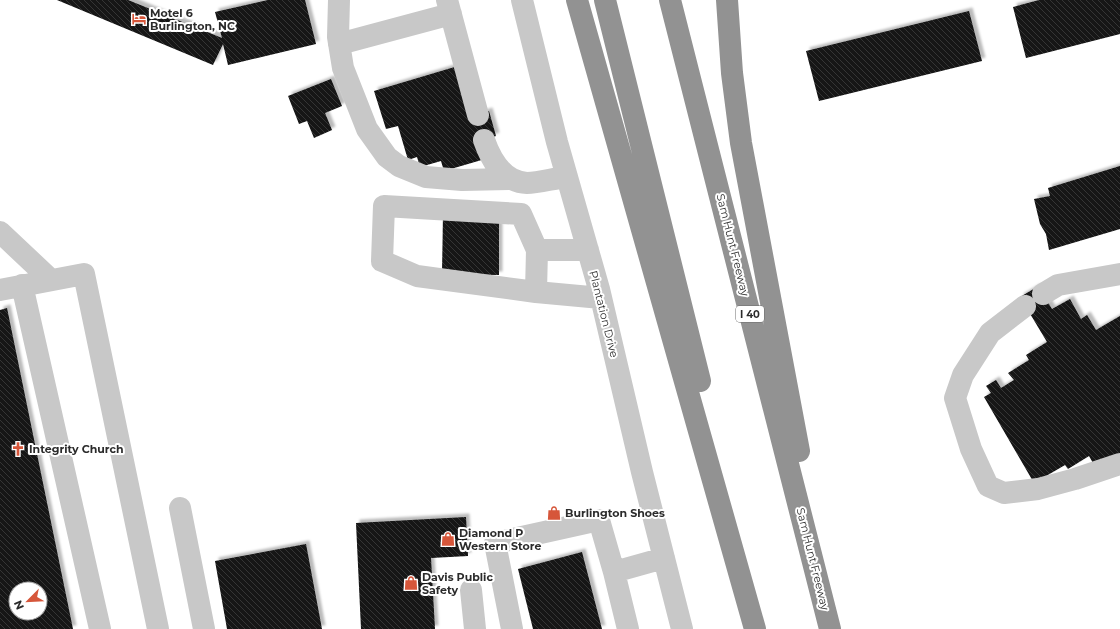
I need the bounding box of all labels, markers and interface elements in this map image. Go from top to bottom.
place label: Motel 6 Burlington, NC [150,6,235,33]
hotel icon: Motel 6 Burlington, NC [131,11,147,27]
street label: Sam Hunt Freeway [714,192,752,298]
street label: Plantation Drive [586,269,622,359]
road number: I 40 [736,306,764,322]
church icon: Integrity Church [10,441,26,457]
place label: Integrity Church [29,442,124,456]
shop icon: Burlington Shoes [546,505,562,521]
place label: Burlington Shoes [565,506,665,520]
street label: Sam Hunt Freeway [794,506,832,612]
place label: Diamond P Western Store [459,526,541,553]
shop icon: Diamond P Western Store [440,531,456,547]
place label: Davis Public Safety [422,570,493,597]
shop icon: Davis Public Safety [403,575,419,591]
north arrow [8,581,48,621]
text: N [11,598,27,612]

